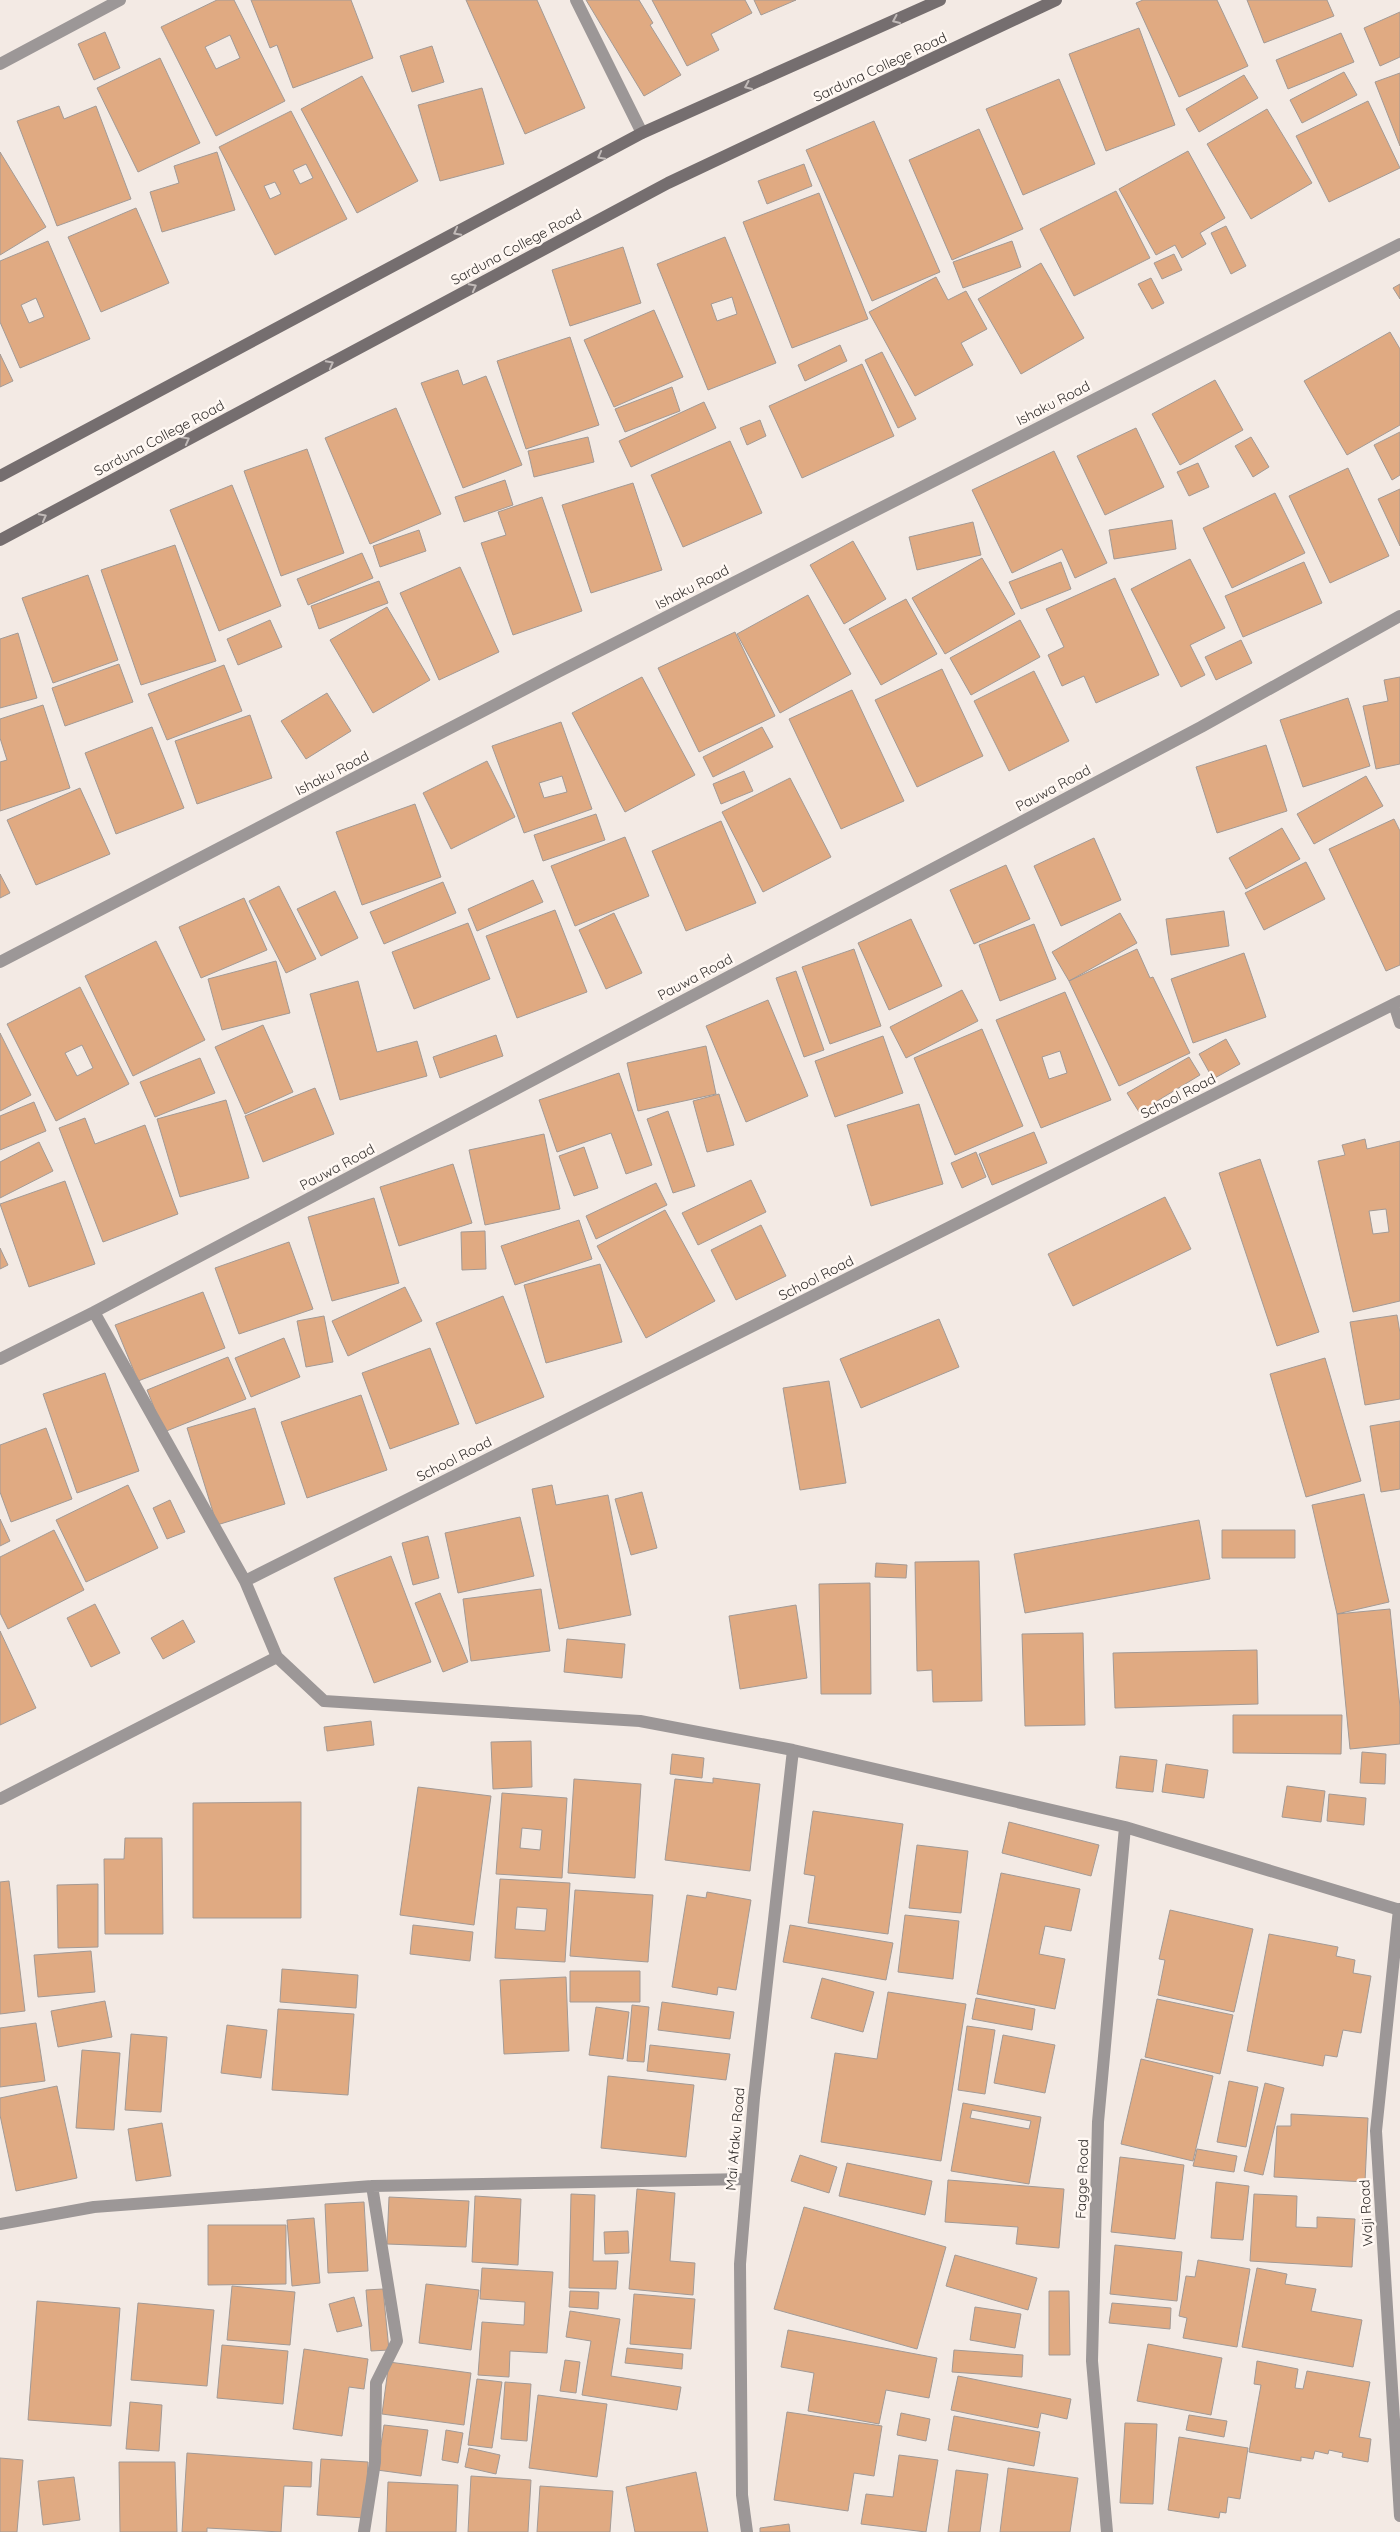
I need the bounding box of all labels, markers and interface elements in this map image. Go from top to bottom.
one-way arrow [892,13,901,24]
street label: Sarduna College Road [810,28,950,106]
one-way arrow [744,80,753,91]
one-way arrow [597,150,606,160]
street label: Sarduna College Road [448,205,584,289]
one-way arrow [454,226,463,236]
one-way arrow [468,283,477,293]
one-way arrow [324,360,333,370]
street label: Ishaku Road [1013,377,1093,429]
street label: Sarduna College Road [91,396,227,480]
one-way arrow [181,436,190,446]
one-way arrow [38,513,47,523]
street label: Ishaku Road [652,561,732,613]
street label: Ishaku Road [292,747,372,799]
street label: Pauwa Road [1012,761,1094,815]
street label: Pauwa Road [654,950,736,1004]
street label: School Road [1137,1069,1219,1123]
street label: Pauwa Road [296,1140,378,1194]
street label: School Road [775,1251,857,1305]
street label: School Road [413,1432,495,1486]
street label: Mai Afaku Road [722,2087,748,2191]
street label: Fagge Road [1072,2139,1092,2219]
street label: Waji Road [1355,2179,1377,2247]

